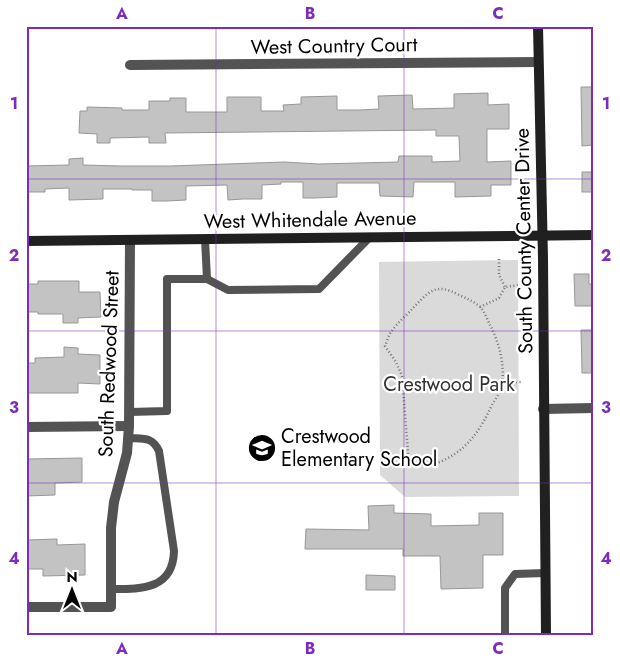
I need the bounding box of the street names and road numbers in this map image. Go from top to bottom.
street label: West Country Court [250,30,418,62]
street label: South County Center Drive [508,128,540,354]
street label: West Whitendale Avenue [203,204,417,236]
street label: South Redwood Street [91,270,127,458]

